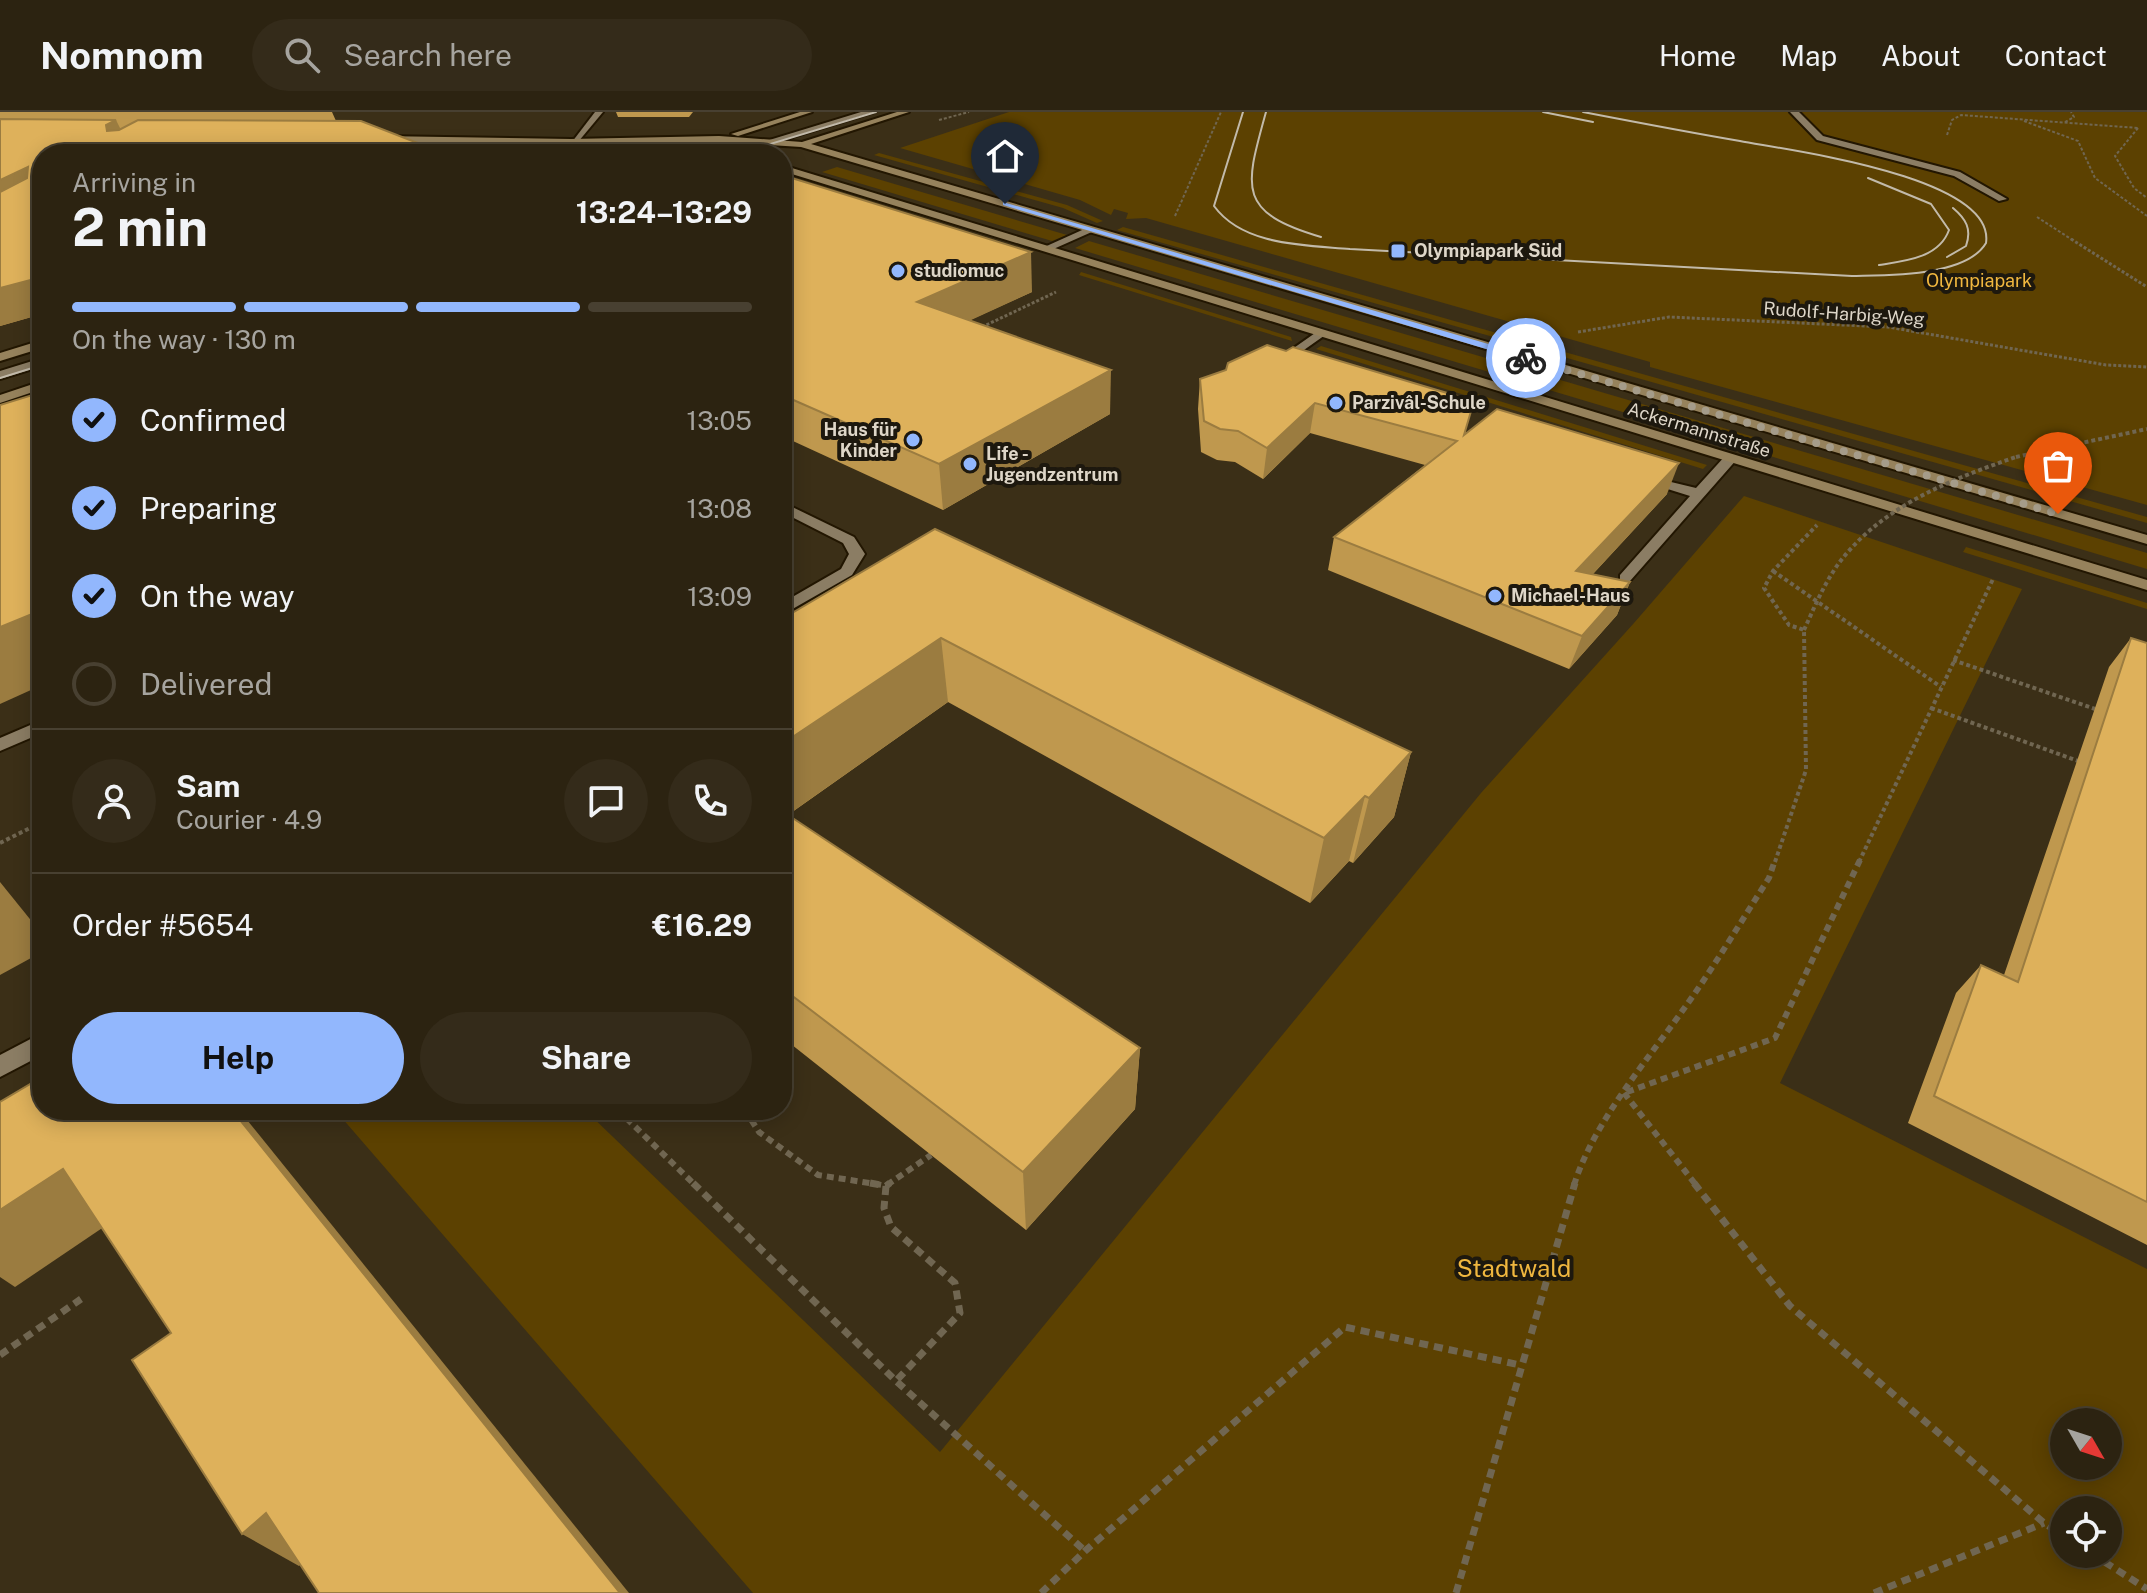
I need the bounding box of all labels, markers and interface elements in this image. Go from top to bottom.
search box [252,19,812,91]
text: Nomnom [40,33,204,78]
icon: search [280,33,324,77]
text: Search here [344,37,512,73]
text: Home [1659,39,1736,72]
text: Map [1780,39,1837,72]
text: About [1881,39,1961,72]
text: Contact [2005,39,2107,72]
pin [971,122,1039,204]
icon: home [983,134,1027,178]
text: Arriving in [72,167,196,198]
text: 13:24–13:29 [576,194,752,230]
text: 2 min [72,197,208,258]
place label: Olympiapark Süd [1414,240,1562,261]
marker: Olympiapark Süd [1389,242,1407,260]
place label: studiomuc [914,260,1005,281]
marker: studiomuc [889,262,907,280]
park label: Olympiapark [1926,270,2032,291]
street label: Rudolf-Harbig-Weg [1763,297,1925,330]
courier [1486,318,1566,398]
text: On the way · 130 m [72,324,296,355]
icon: bike [1504,336,1548,380]
place label: Parzivâl-Schule [1352,392,1486,413]
marker: Parzivâl-Schule [1327,394,1345,412]
icon: check [72,398,116,442]
street label: Ackermannstraße [1625,398,1773,461]
text: Confirmed [140,402,286,438]
text: 13:05 [687,405,752,436]
place label: Haus für Kinder [824,419,898,461]
marker: Haus für Kinder [904,431,922,449]
pin [2024,432,2092,514]
place label: Life - Jugendzentrum [986,443,1118,485]
icon: bag [2036,444,2080,488]
marker: Life - Jugendzentrum [961,455,979,473]
icon: check [72,486,116,530]
text: Preparing [140,490,277,526]
text: 13:08 [687,493,752,524]
icon: check [72,574,116,618]
text: On the way [140,578,294,614]
text: 13:09 [687,581,752,612]
place label: Michael-Haus [1511,585,1630,606]
marker: Michael-Haus [1486,587,1504,605]
text: Delivered [140,666,272,702]
button: person [72,759,156,843]
button: chat [564,759,648,843]
button: phone [668,759,752,843]
text: Sam [176,768,240,804]
text: Courier · 4.9 [176,804,322,835]
text: Order #5654 [72,907,253,943]
text: €16.29 [652,907,752,943]
button: Help [72,1012,404,1104]
button: Share [420,1012,752,1104]
park label: Stadtwald [1457,1254,1571,1282]
north arrow [2050,1408,2122,1480]
map controls [2050,1408,2122,1568]
button: locate [2050,1496,2122,1568]

